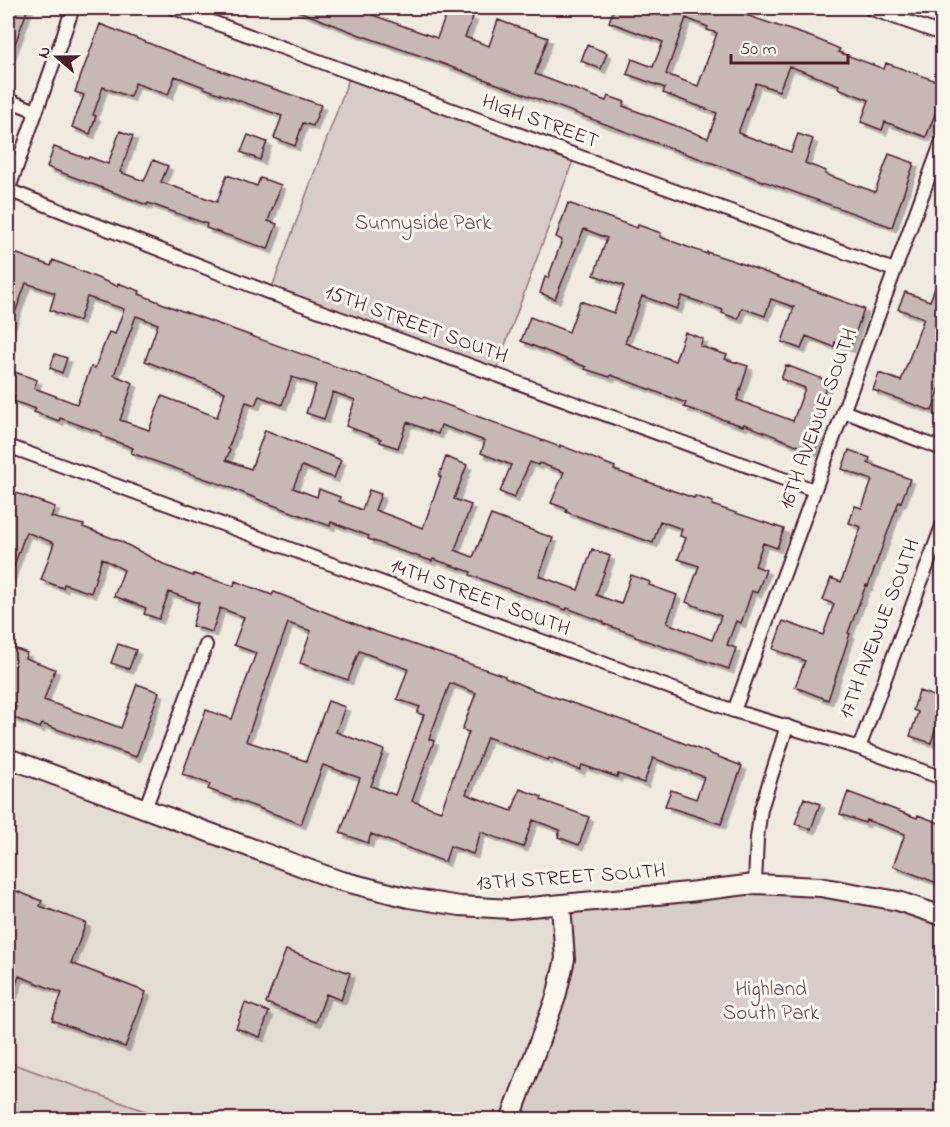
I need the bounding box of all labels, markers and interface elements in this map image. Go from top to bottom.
north arrow [27,27,87,87]
scale bar [731,27,848,65]
text: 50 m [740,37,777,63]
text: N [32,43,58,62]
street label: HIGH STREET [477,87,603,157]
park label: Sunnyside Park [355,209,492,241]
street label: 15TH STREET SOUTH [320,278,512,372]
street label: 16TH AVENUE SOUTH [772,324,866,514]
street label: 17TH AVENUE SOUTH [832,535,928,723]
street label: 14TH STREET SOUTH [386,552,574,644]
street label: 13TH STREET SOUTH [475,856,667,900]
park label: Highland South Park [723,975,820,1029]

